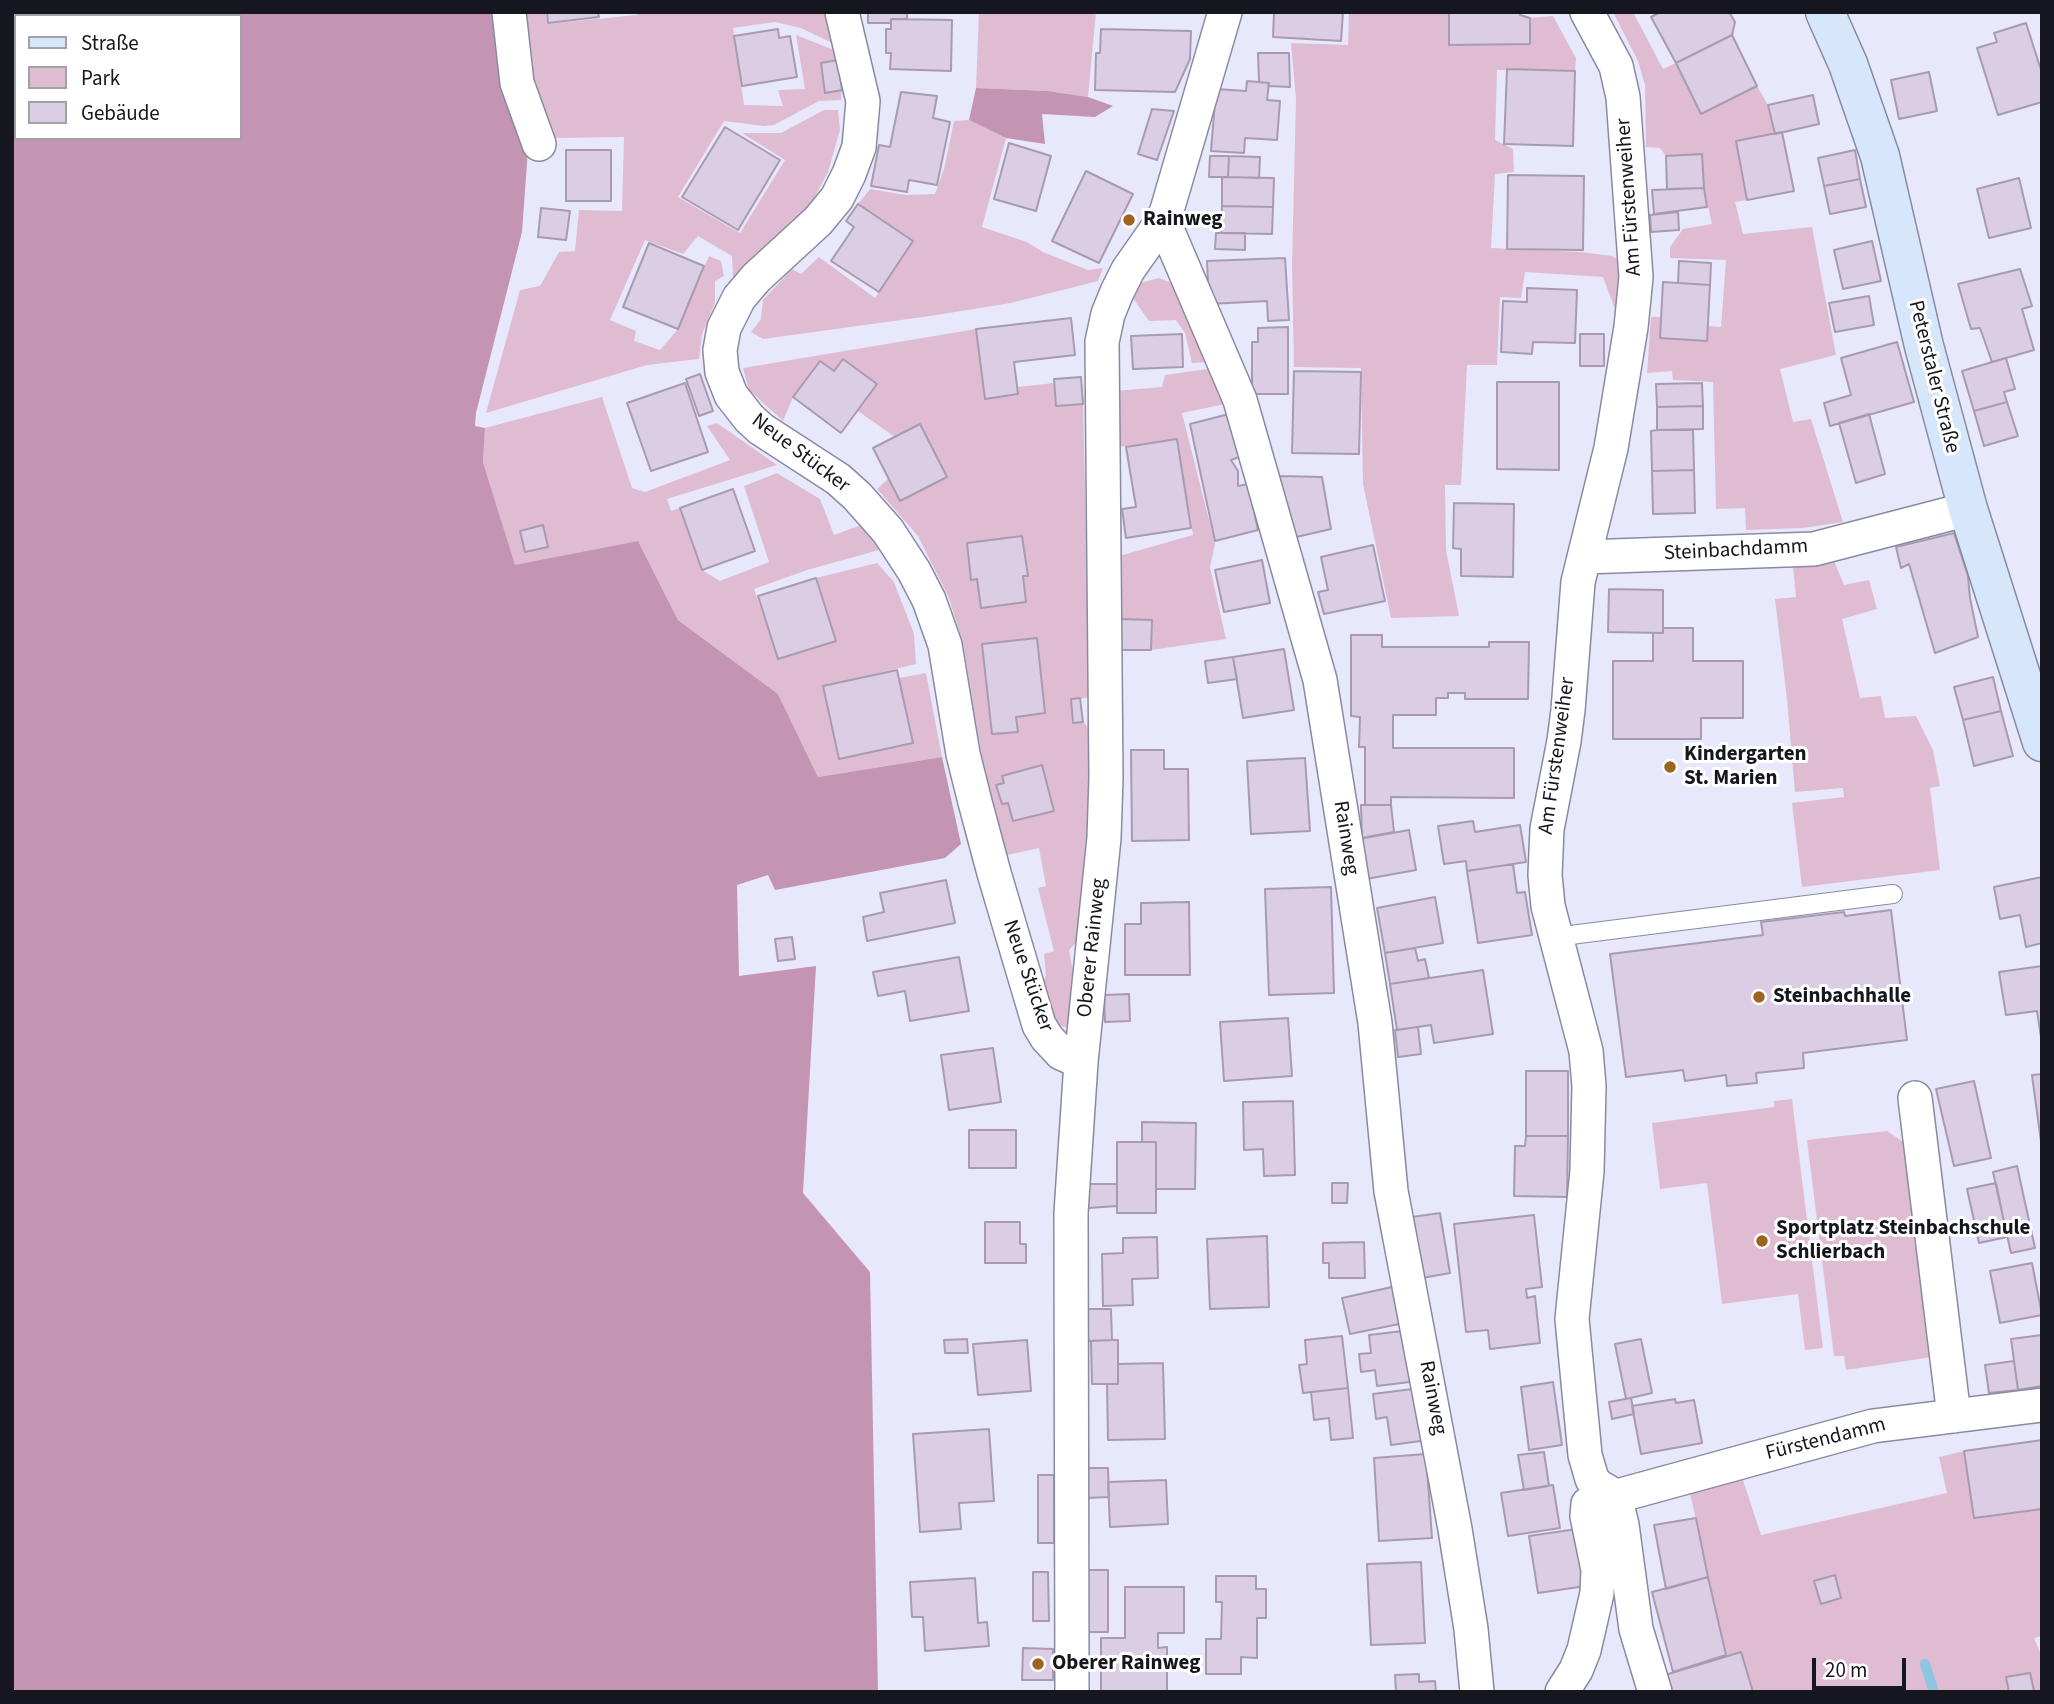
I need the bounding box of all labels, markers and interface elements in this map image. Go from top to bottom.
legend [14,14,242,140]
text: Straße [81,28,139,58]
text: Park [81,63,120,93]
text: Gebäude [81,98,160,128]
street label: Am Fürstenweiher [1612,117,1648,277]
place label: Rainweg [1143,207,1223,233]
marker: Rainweg [1121,212,1137,228]
street label: Peterstaler Straße [1902,298,1964,456]
street label: Neue Stücker [746,409,854,499]
street label: Steinbachdamm [1663,535,1809,567]
street label: Am Fürstenweiher [1534,676,1582,836]
place label: Kindergarten St. Marien [1684,742,1807,792]
marker: Kindergarten St. Marien [1662,759,1678,775]
street label: Rainweg [1327,799,1363,877]
street label: Oberer Rainweg [1073,877,1113,1019]
street label: Neue Stücker [996,917,1058,1035]
place label: Steinbachhalle [1773,984,1911,1010]
marker: Steinbachhalle [1751,989,1767,1005]
place label: Sportplatz Steinbachschule Schlierbach [1776,1216,2030,1266]
marker: Sportplatz Steinbachschule Schlierbach [1754,1233,1770,1249]
street label: Rainweg [1412,1359,1452,1437]
street label: Fürstendamm [1763,1413,1889,1467]
scale bar [1816,1644,1910,1688]
place label: Oberer Rainweg [1052,1651,1200,1677]
text: 20 m [1825,1655,1867,1685]
marker: Oberer Rainweg [1030,1656,1046,1672]

